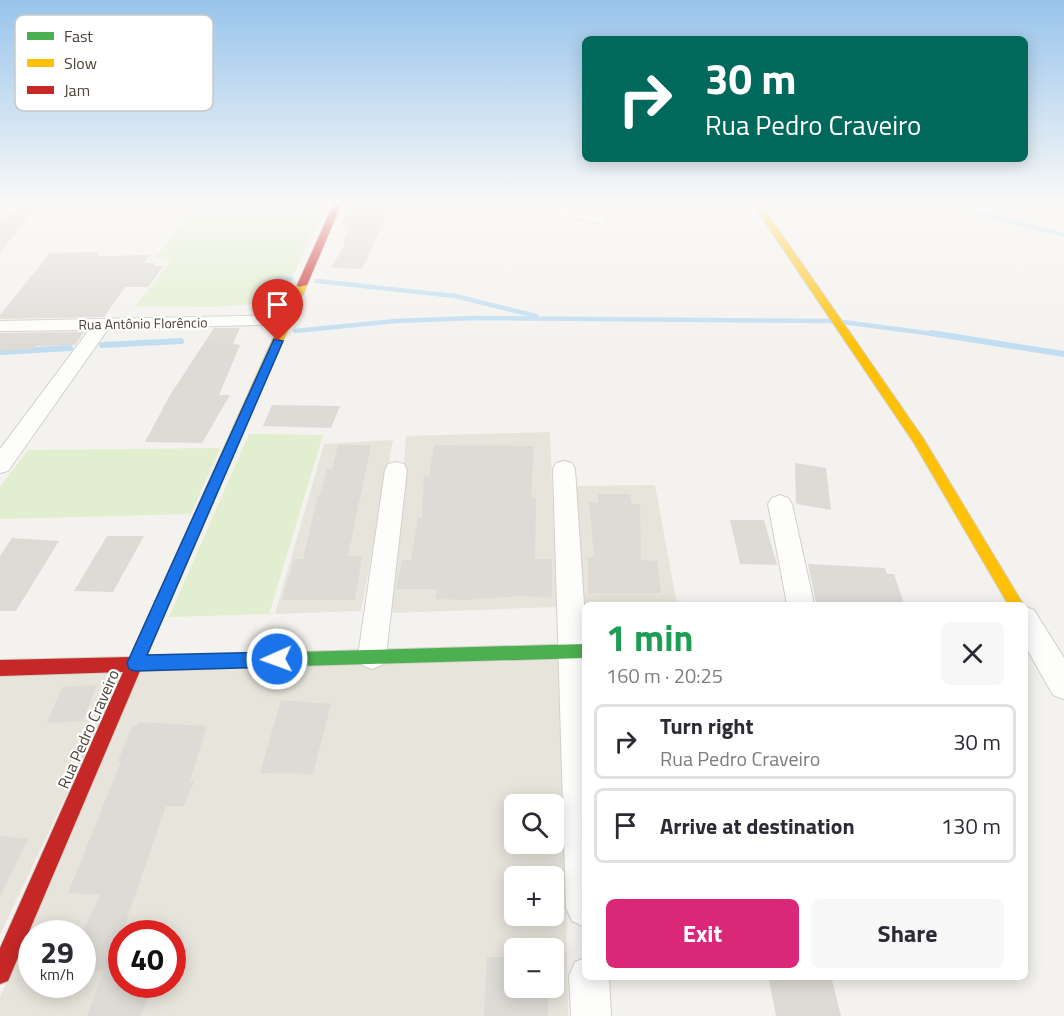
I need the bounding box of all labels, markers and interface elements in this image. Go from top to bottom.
legend [15,15,213,111]
text: Fast [64,24,93,48]
text: 30 m [705,46,797,110]
text: Slow [64,51,97,75]
icon: right [606,60,684,138]
text: Jam [64,78,90,102]
text: Rua Pedro Craveiro [705,104,921,145]
pin [252,279,303,341]
icon: arrive [261,288,294,321]
street label: Rua Antônio Florêncio [78,311,208,335]
text: 1 min [606,610,693,665]
button: close [941,622,1004,685]
position arrow [245,627,309,691]
text: 160 m · 20:25 [606,660,723,691]
street label: Rua Pedro Craveiro [51,666,125,792]
text: Turn right [660,709,754,743]
icon: right [609,725,642,758]
text: 30 m [953,725,1001,759]
text: Rua Pedro Craveiro [660,743,820,774]
map controls [504,794,564,998]
button: search [504,794,564,854]
icon: arrive [609,809,642,842]
text: Arrive at destination [660,809,855,843]
text: 130 m [941,809,1001,843]
button: + [504,866,564,926]
button: Exit [606,899,799,968]
button: Share [811,899,1004,968]
speed limit sign: 40 [108,920,186,998]
text: 29 [40,929,74,975]
button: − [504,938,564,998]
text: km/h [40,963,74,986]

